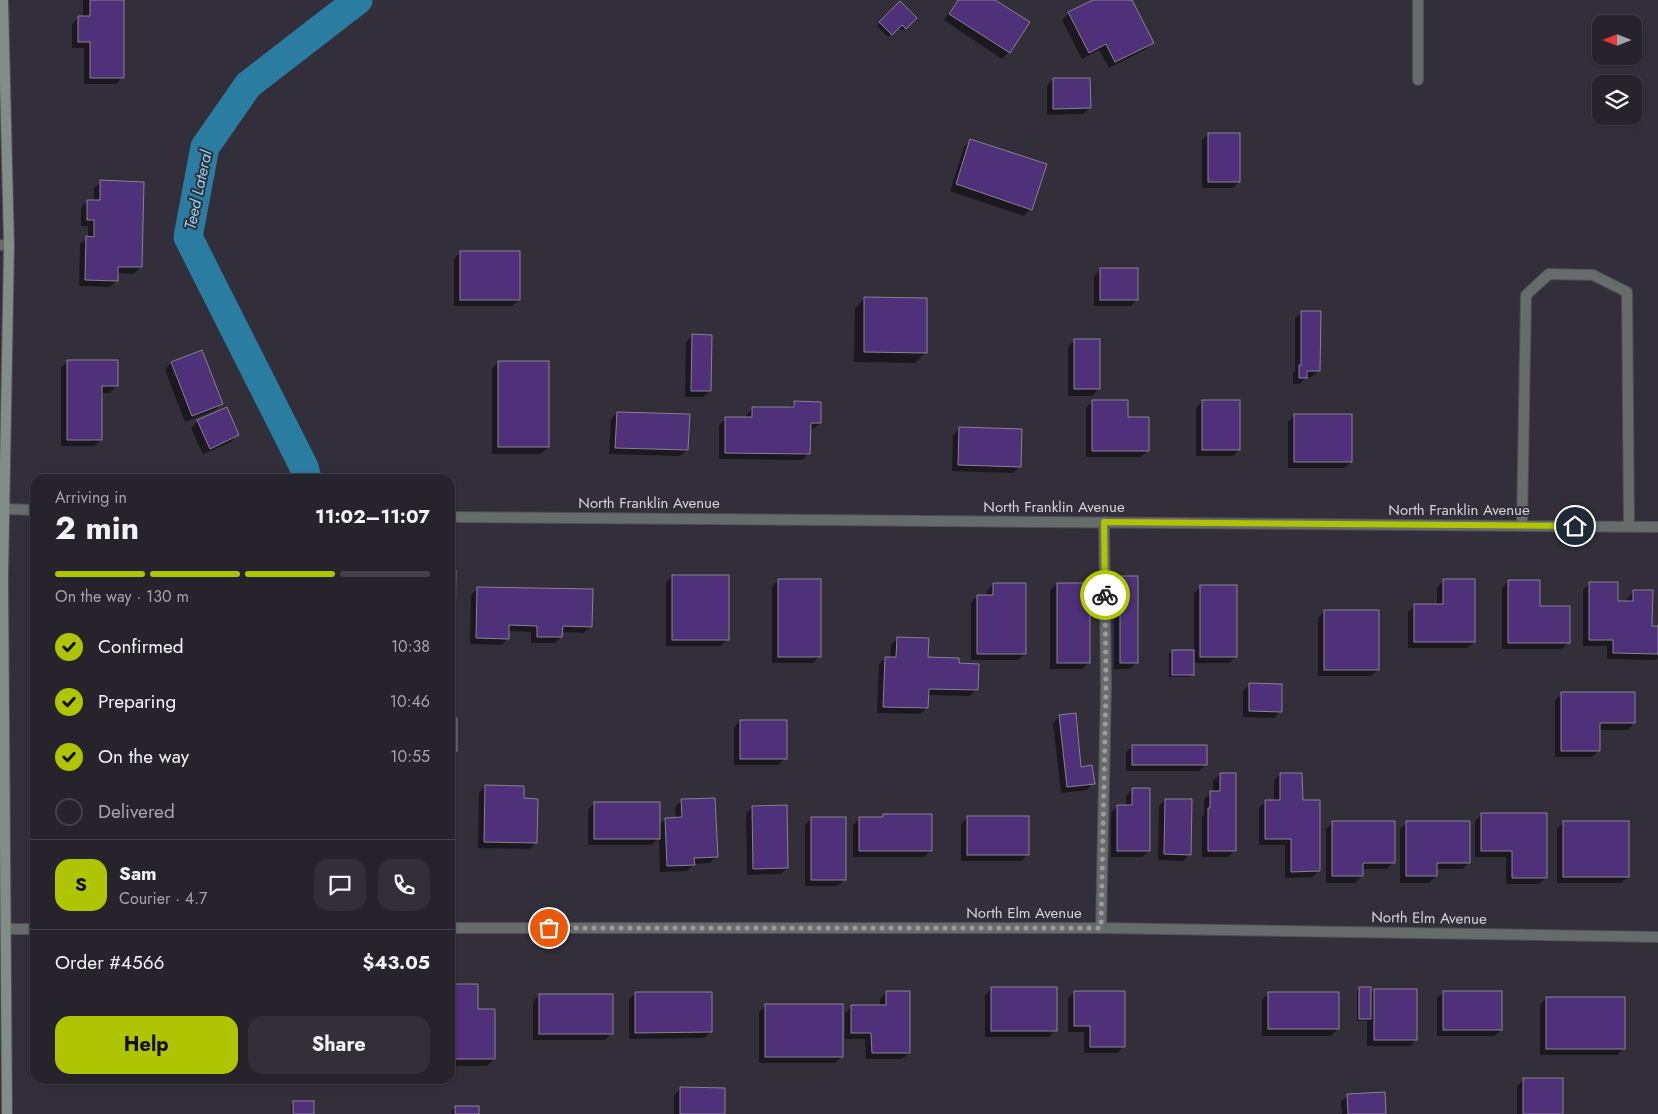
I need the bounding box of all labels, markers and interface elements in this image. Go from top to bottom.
north arrow [1592,15,1642,65]
map controls [1592,15,1642,125]
button: layers [1592,75,1642,125]
water label: Teed Lateral [178,147,218,232]
text: Arriving in [55,486,127,509]
street label: North Franklin Avenue [578,492,720,514]
street label: North Franklin Avenue [983,496,1125,518]
street label: North Franklin Avenue [1388,499,1530,521]
text: 11:02–11:07 [315,503,430,530]
text: 2 min [55,505,139,551]
pin [1554,505,1596,547]
icon: home [1561,512,1589,540]
courier [1080,570,1130,620]
icon: bike [1091,581,1119,609]
text: On the way · 130 m [55,585,189,608]
icon: check [55,633,83,661]
text: Confirmed [98,633,184,660]
text: 10:38 [391,635,430,658]
icon: check [55,688,83,716]
text: Preparing [98,688,176,715]
text: 10:46 [390,690,430,713]
icon: check [55,743,83,771]
text: On the way [98,743,189,770]
text: 10:55 [390,745,430,768]
text: Delivered [98,798,175,825]
button: chat [314,859,366,911]
button: phone [378,859,430,911]
text: Sam [119,860,157,887]
text: S [75,871,87,898]
text: Courier · 4.7 [119,887,207,910]
street label: North Elm Avenue [966,902,1082,924]
street label: North Elm Avenue [1371,906,1487,930]
pin [528,907,570,949]
icon: bag [535,914,563,942]
text: Order #4566 [55,949,165,976]
text: $43.05 [362,949,430,976]
button: Help [55,1016,238,1074]
button: Share [248,1016,430,1074]

